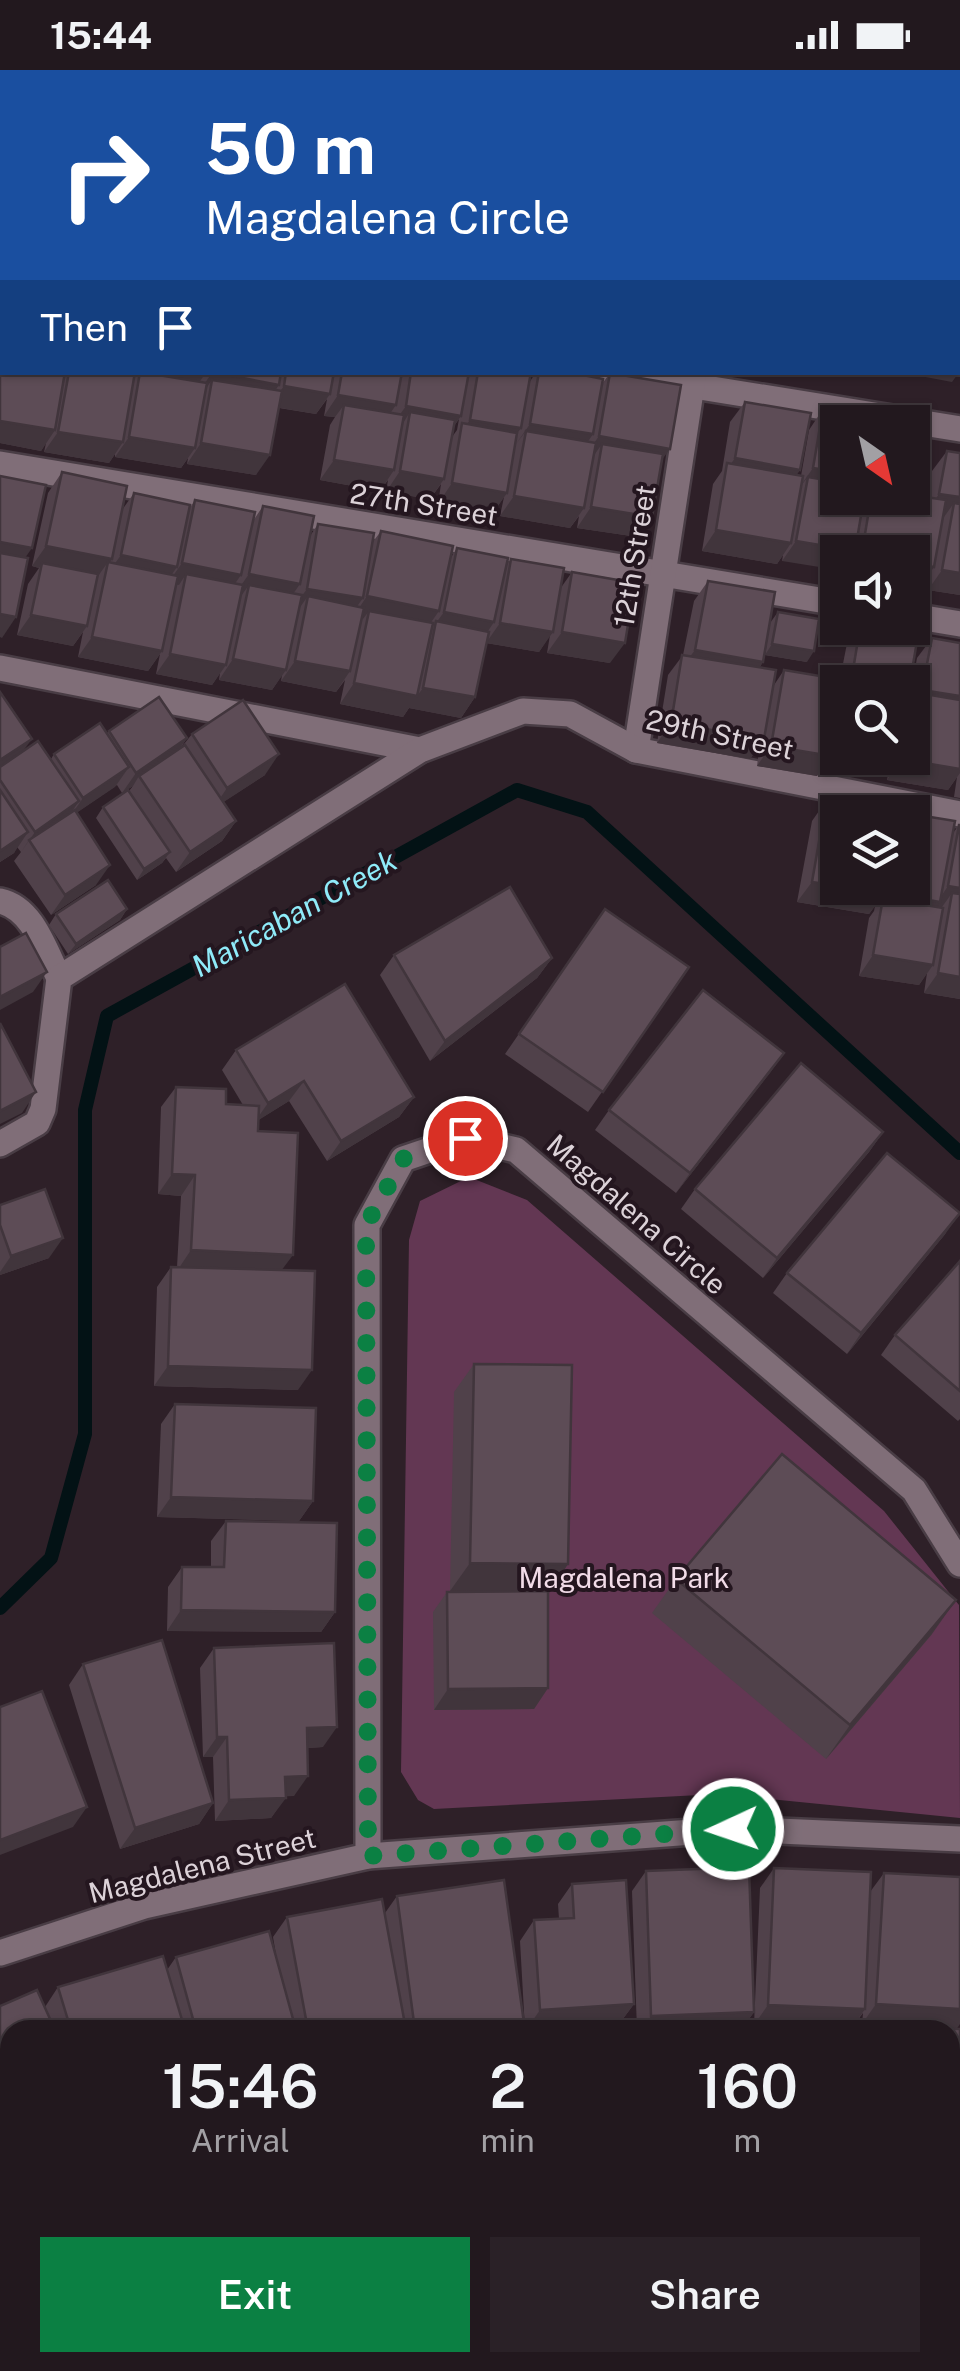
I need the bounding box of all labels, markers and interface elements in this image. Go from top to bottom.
text: 15:44 [50,13,152,58]
text: 50 m [205,107,376,190]
icon: right [40,110,170,240]
text: Magdalena Circle [205,191,570,244]
icon: arrive [148,300,203,355]
text: Then [40,305,128,350]
north arrow [820,405,930,515]
map controls [820,405,930,905]
street label: 27th Street [348,476,500,532]
street label: 12th Street [606,482,662,630]
button: sound [820,535,930,645]
button: search [820,665,930,775]
street label: 29th Street [643,702,797,766]
button: layers [820,795,930,905]
water label: Maricaban Creek [185,841,403,984]
pin [423,1096,508,1181]
icon: arrive [438,1111,493,1166]
street label: Magdalena Circle [540,1127,734,1301]
park label: Magdalena Park [518,1561,730,1594]
position arrow [681,1777,785,1881]
street label: Magdalena Street [85,1821,319,1909]
text: 15:46 [162,2051,319,2122]
text: 2 [489,2051,526,2122]
text: 160 [697,2051,798,2122]
text: Arrival [191,2122,290,2159]
text: min [481,2122,535,2159]
text: m [734,2122,761,2159]
button: Exit [40,2237,470,2352]
button: Share [490,2237,920,2352]

